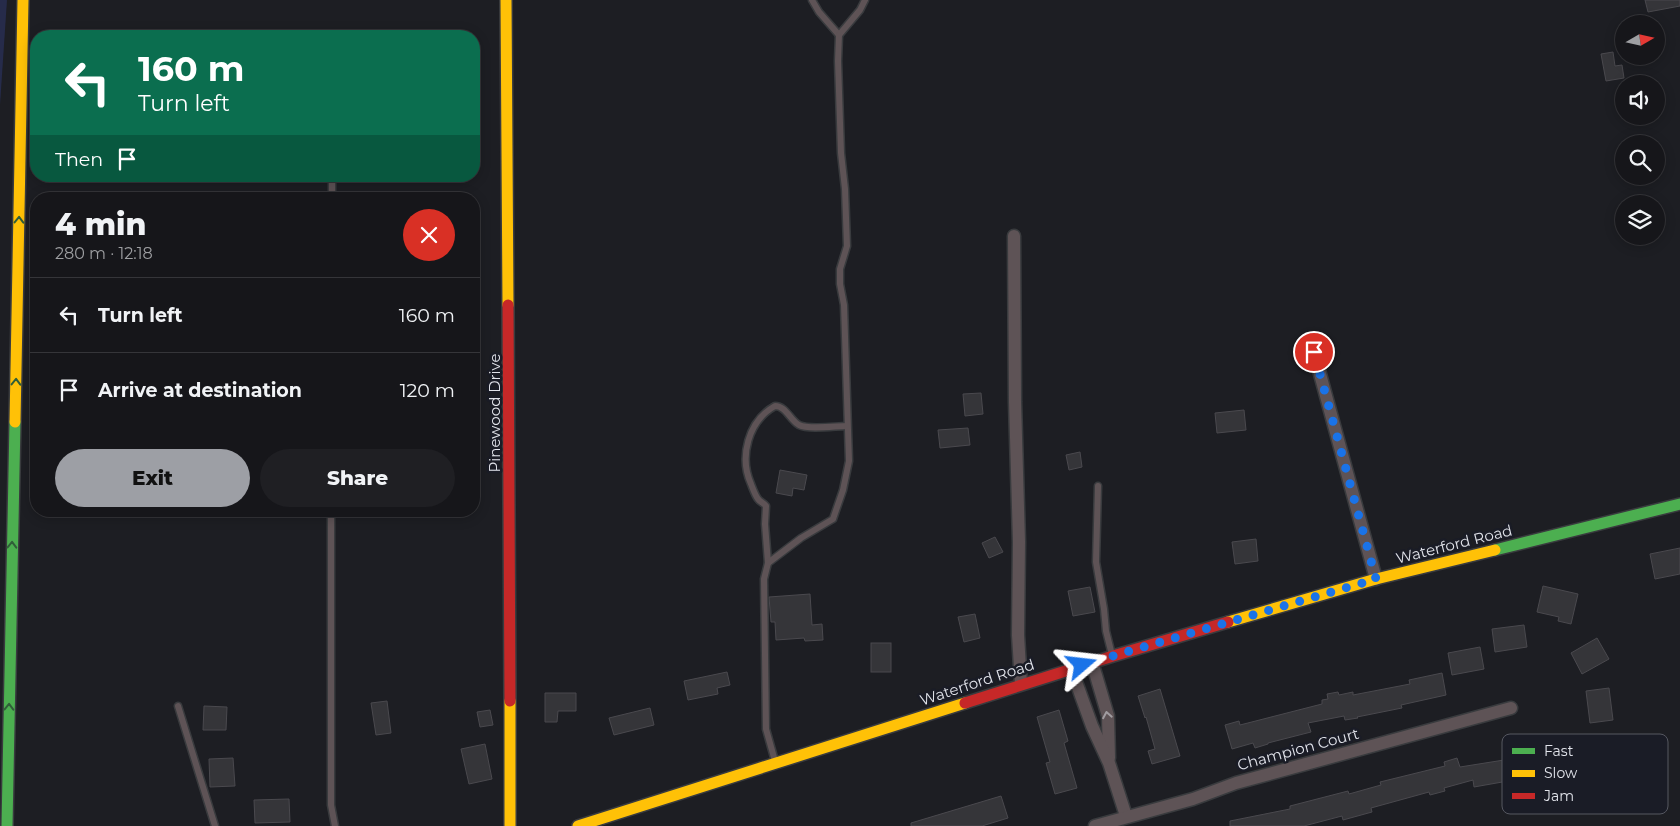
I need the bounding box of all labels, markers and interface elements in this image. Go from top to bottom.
north arrow [1615,15,1665,65]
map controls [1615,15,1665,245]
text: 160 m [138,47,244,90]
icon: left [55,50,120,115]
button: sound [1615,75,1665,125]
text: Turn left [138,90,230,117]
button: search [1615,135,1665,185]
icon: arrive [113,145,141,173]
text: Then [55,148,103,171]
button: layers [1615,195,1665,245]
text: 4 min [55,206,146,243]
button: close [403,209,455,261]
one-way arrow [14,216,24,224]
text: 280 m · 12:18 [55,244,153,263]
icon: left [55,301,83,329]
text: Turn left [98,304,183,327]
text: 160 m [399,304,455,327]
pin [1293,331,1335,373]
icon: arrive [1300,338,1328,366]
street label: Pinewood Drive [485,353,504,473]
icon: arrive [55,376,83,404]
one-way arrow [10,378,21,386]
text: Arrive at destination [98,379,302,402]
text: 120 m [400,379,455,402]
button: Exit [55,449,250,507]
button: Share [260,449,455,507]
street label: Waterford Road [1394,520,1514,568]
one-way arrow [7,541,17,548]
position arrow [1055,638,1107,690]
street label: Waterford Road [917,655,1037,709]
one-way arrow [4,703,14,711]
one-way arrow [1103,710,1113,719]
street label: Champion Court [1235,724,1361,774]
legend [1502,734,1668,814]
text: Fast [1544,742,1574,760]
text: Slow [1544,764,1578,782]
text: Jam [1543,787,1574,805]

